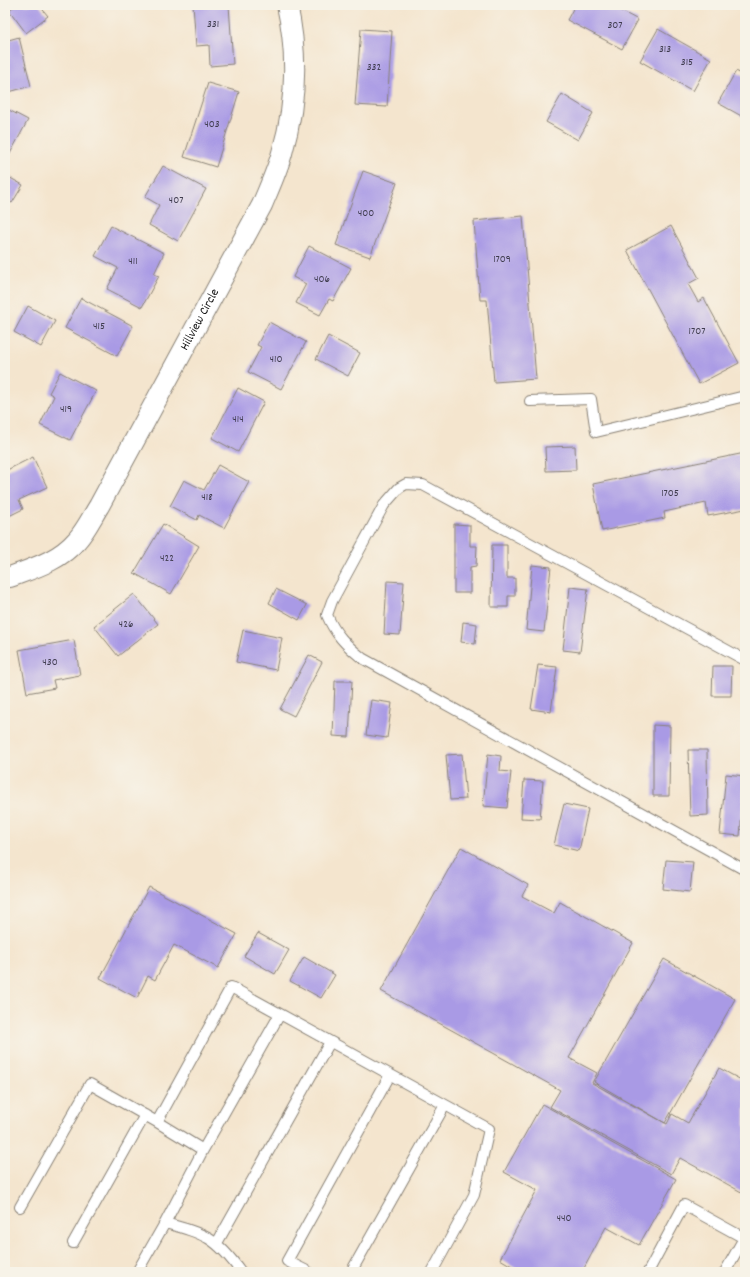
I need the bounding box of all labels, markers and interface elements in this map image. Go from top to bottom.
house number: 331 [207,17,219,33]
house number: 307 [607,18,623,34]
house number: 313 [659,42,671,58]
house number: 315 [681,55,693,71]
house number: 332 [367,60,381,76]
house number: 403 [204,117,220,133]
house number: 407 [169,193,183,209]
house number: 400 [358,206,374,222]
house number: 1709 [493,252,511,268]
house number: 411 [128,254,138,270]
house number: 406 [314,272,330,288]
street label: Hillview Circle [175,285,225,354]
house number: 415 [93,319,105,335]
house number: 1707 [689,324,705,340]
house number: 410 [270,352,282,368]
house number: 419 [60,402,72,418]
house number: 414 [232,412,244,428]
house number: 1705 [661,486,679,502]
house number: 418 [201,490,213,506]
house number: 422 [160,551,174,567]
house number: 426 [119,617,133,633]
house number: 430 [42,655,58,671]
house number: 440 [556,1211,572,1227]

